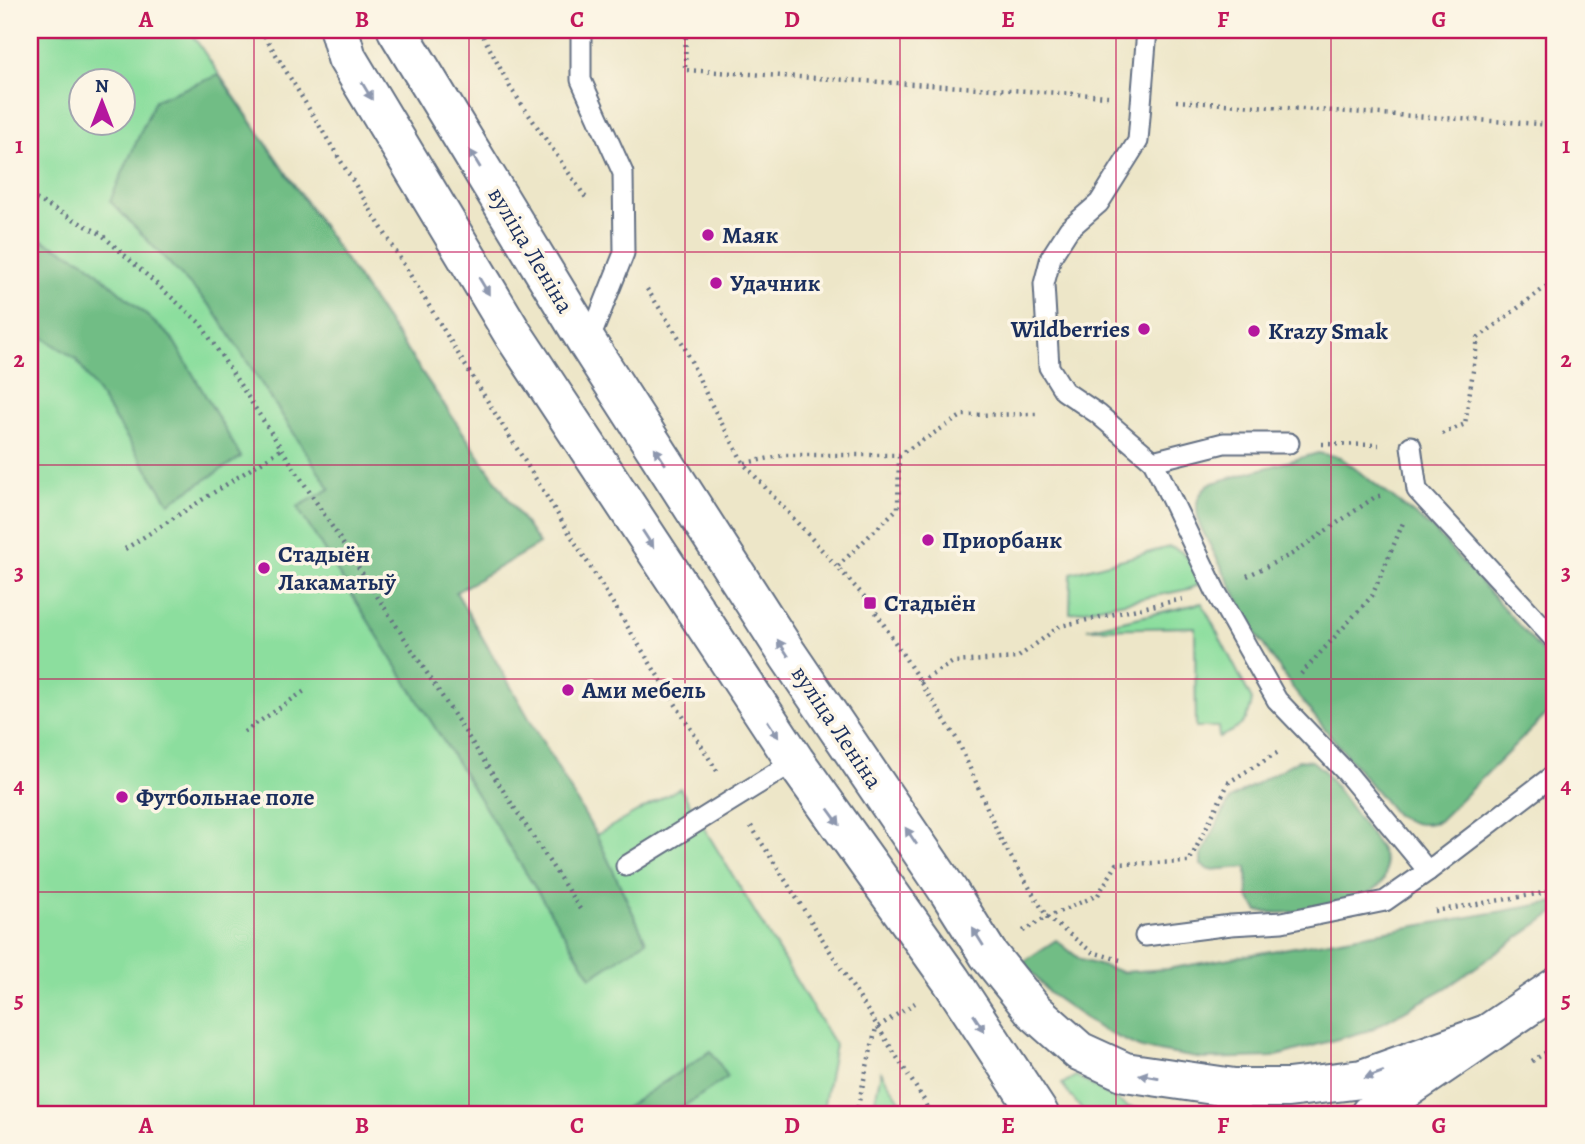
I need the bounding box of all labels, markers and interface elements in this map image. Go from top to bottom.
text: A [138,4,154,35]
text: B [355,4,369,35]
text: C [570,4,584,35]
text: D [784,4,800,35]
text: E [1001,4,1015,35]
text: F [1217,4,1230,35]
text: G [1431,4,1447,35]
north arrow [66,66,136,136]
text: N [95,73,109,99]
one-way arrow [360,82,373,101]
text: 1 [15,130,23,161]
text: 1 [1562,130,1570,161]
one-way arrow [469,150,482,169]
street label: вуліца Леніна [481,181,581,319]
place label: Маяк [722,219,778,251]
marker: Маяк [700,227,716,243]
place label: Удачник [730,267,820,299]
marker: Удачник [708,275,724,291]
one-way arrow [478,276,491,295]
place label: Wildberries [1010,313,1130,345]
place label: Krazy Smak [1268,315,1389,347]
marker: Wildberries [1136,321,1152,337]
marker: Krazy Smak [1246,323,1262,339]
text: 2 [13,344,25,375]
text: 2 [1560,344,1572,375]
one-way arrow [654,447,667,466]
place label: Приорбанк [942,524,1062,556]
one-way arrow [641,529,654,548]
marker: Приорбанк [920,532,936,548]
place label: Стадыён Лакаматыў [278,538,397,598]
text: 3 [14,557,24,588]
text: 3 [1561,557,1571,588]
marker: Стадыён Лакаматыў [256,560,272,576]
place label: Стадыён [884,587,976,619]
marker: Стадыён [862,595,878,611]
one-way arrow [777,638,790,657]
street label: вуліца Леніна [784,659,890,795]
place label: Ами мебель [581,674,705,706]
marker: Ами мебель [560,682,576,698]
one-way arrow [766,719,779,738]
text: 4 [14,770,25,801]
text: 4 [1561,770,1572,801]
place label: Футбольнае поле [136,781,315,813]
marker: Футбольнае поле [114,789,130,805]
one-way arrow [827,807,841,826]
one-way arrow [904,827,918,845]
one-way arrow [971,928,984,947]
text: 5 [14,984,24,1015]
text: 5 [1561,984,1571,1015]
one-way arrow [973,1013,986,1032]
one-way arrow [1138,1070,1160,1081]
one-way arrow [1363,1070,1384,1081]
text: A [138,1110,154,1141]
text: B [355,1110,369,1141]
text: C [570,1110,584,1141]
text: D [784,1110,800,1141]
text: E [1001,1110,1015,1141]
text: F [1217,1110,1230,1141]
text: G [1431,1110,1447,1141]

